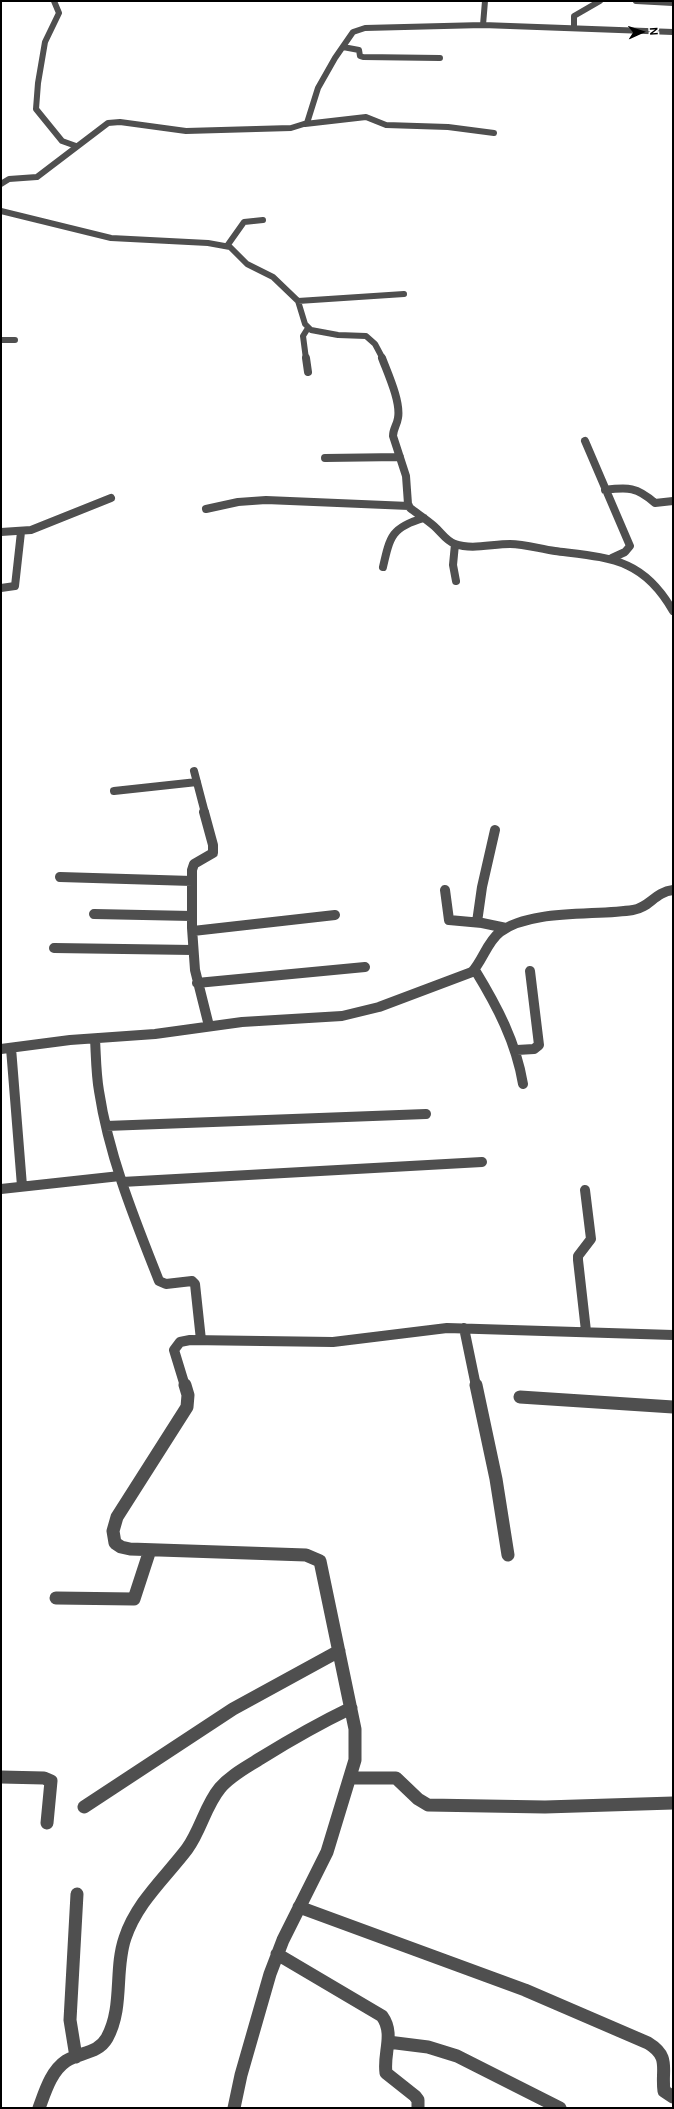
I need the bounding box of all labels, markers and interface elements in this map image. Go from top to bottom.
north arrow [622,12,662,52]
text: N [647,27,661,36]

